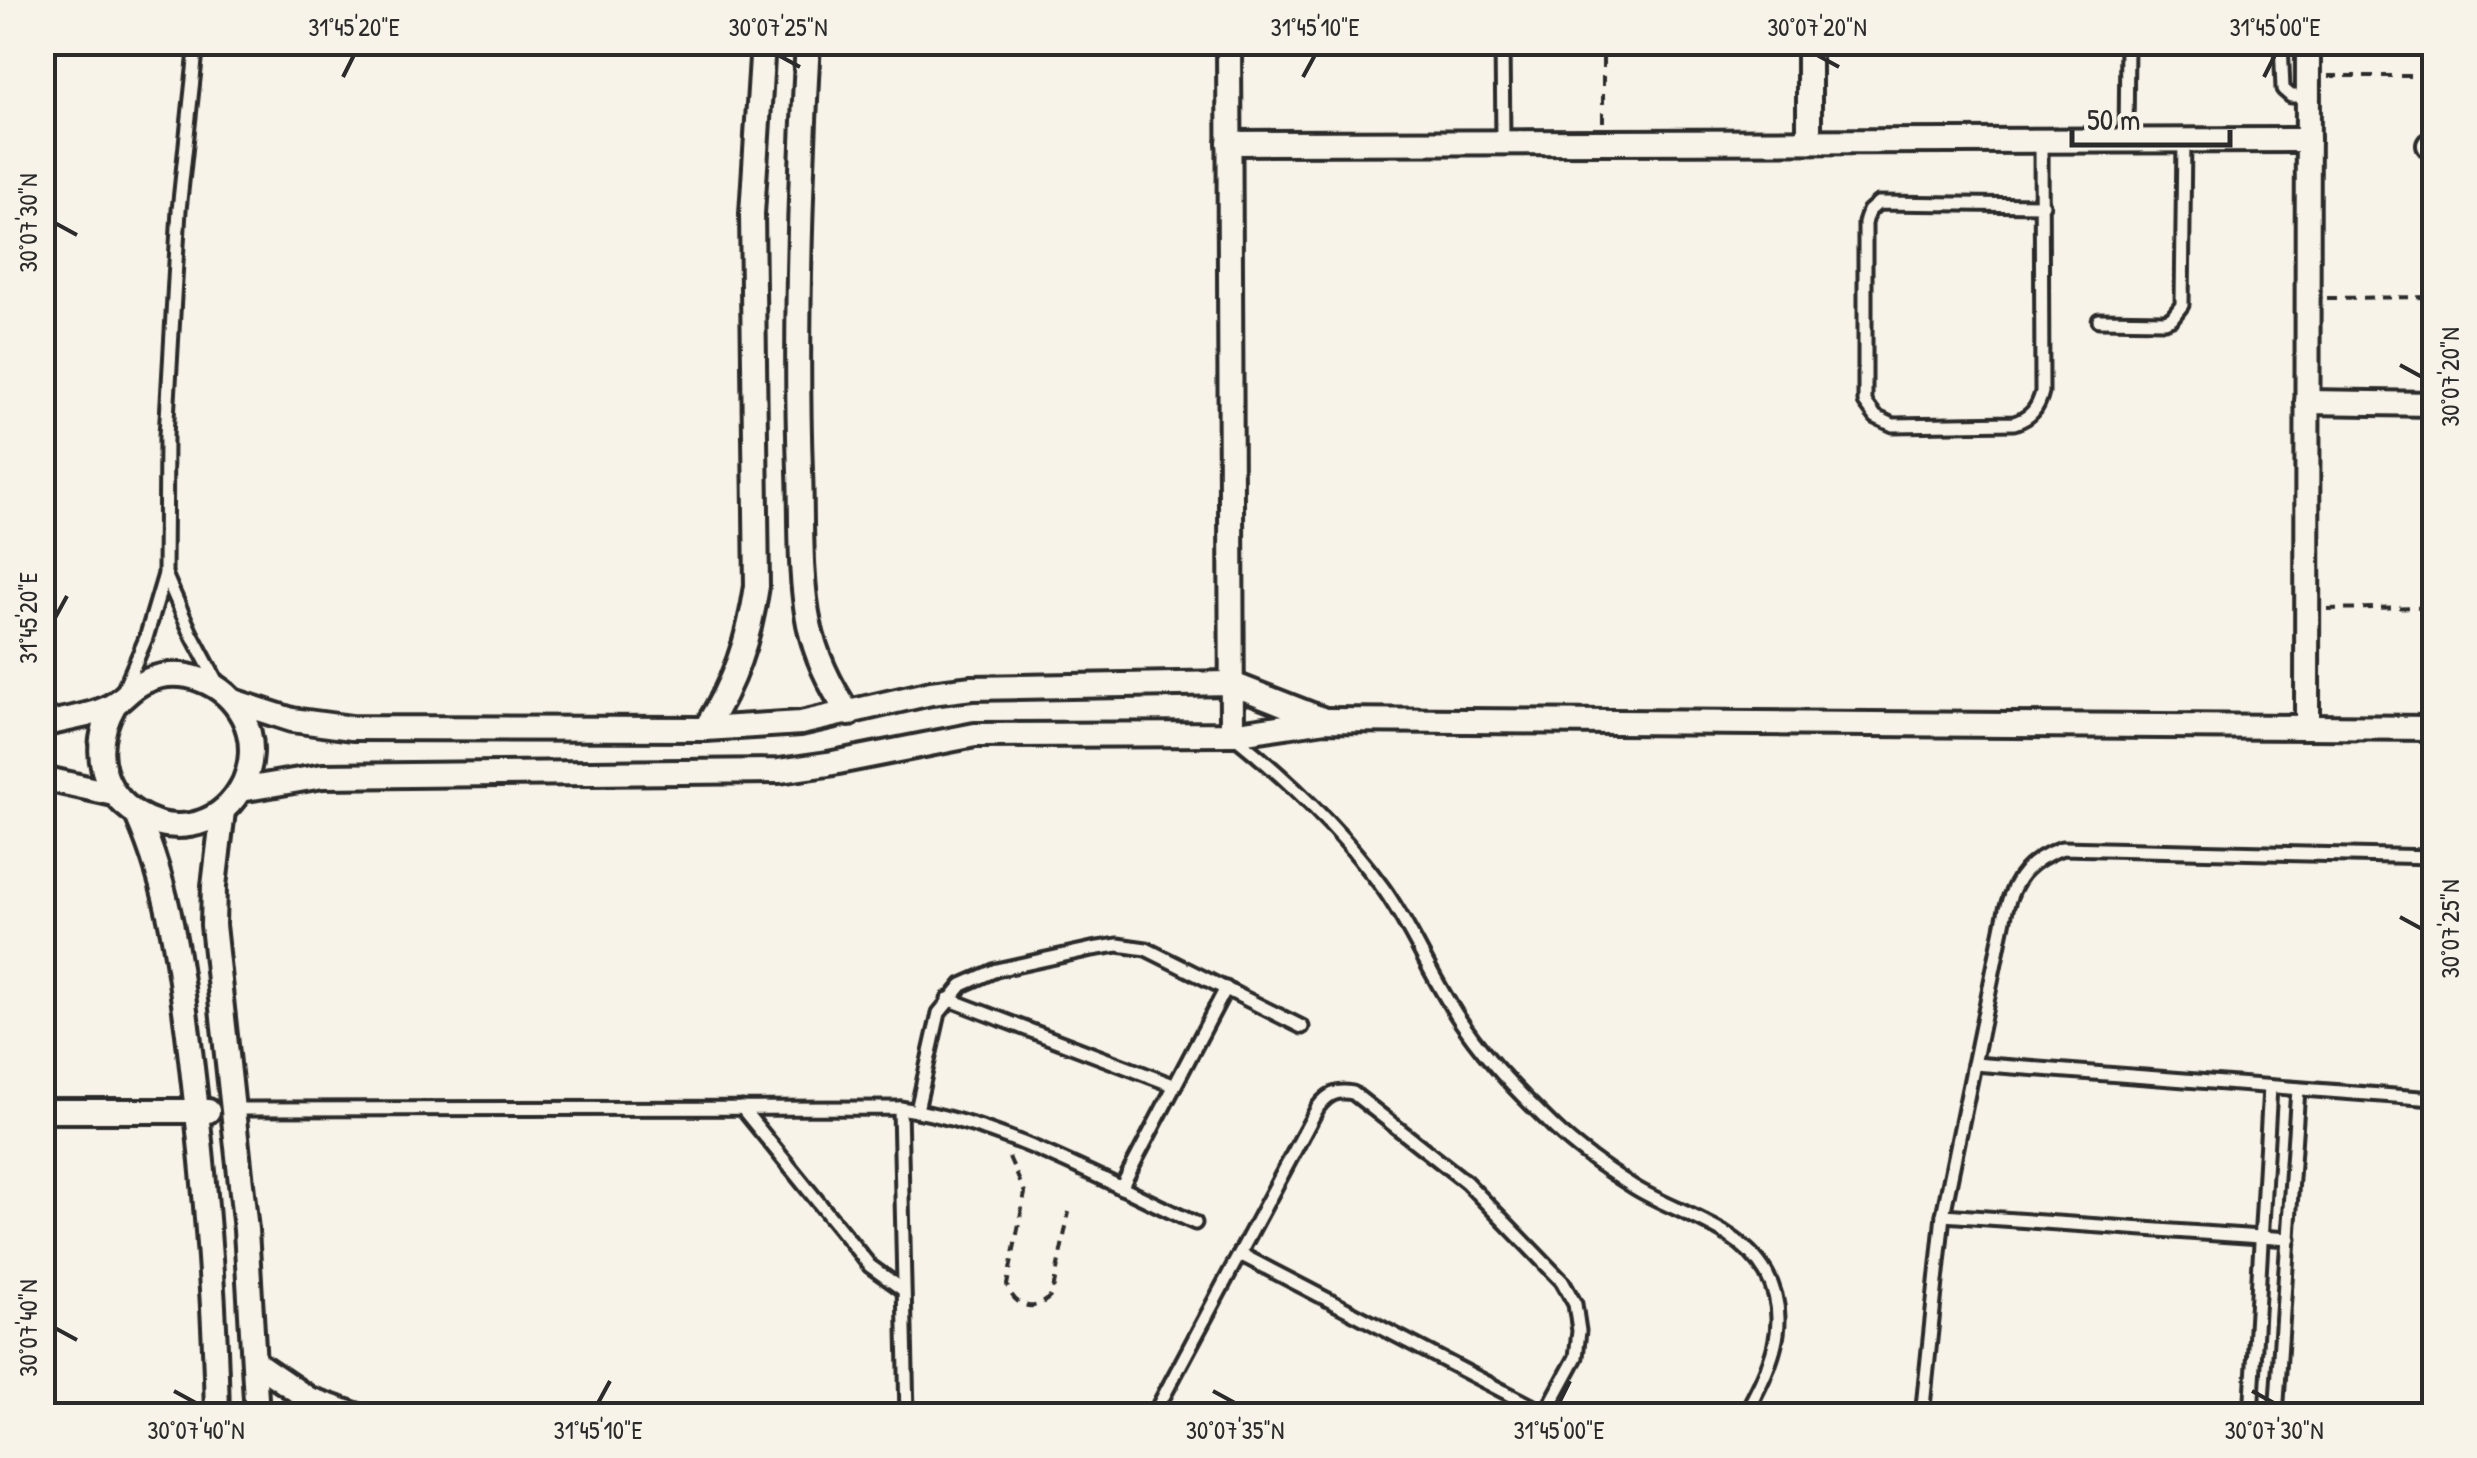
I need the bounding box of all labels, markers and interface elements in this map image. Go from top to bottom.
text: 31°45'20"E [308,10,400,44]
text: 30°07'25"N [728,10,828,44]
text: 31°45'10"E [1270,10,1360,44]
text: 30°07'20"N [1767,10,1867,44]
text: 31°45'00"E [2229,10,2321,44]
scale bar [2072,85,2230,147]
text: 50 m [2087,99,2140,139]
text: 30°07'30"N [11,173,45,273]
text: 30°07'20"N [2433,327,2467,427]
text: 31°45'20"E [11,572,45,664]
text: 30°07'25"N [2433,879,2467,979]
text: 30°07'40"N [11,1279,45,1377]
text: 30°07'40"N [147,1413,245,1447]
text: 31°45'10"E [553,1413,643,1447]
text: 30°07'35"N [1186,1413,1284,1447]
text: 31°45'00"E [1513,1413,1605,1447]
text: 30°07'30"N [2224,1413,2324,1447]

